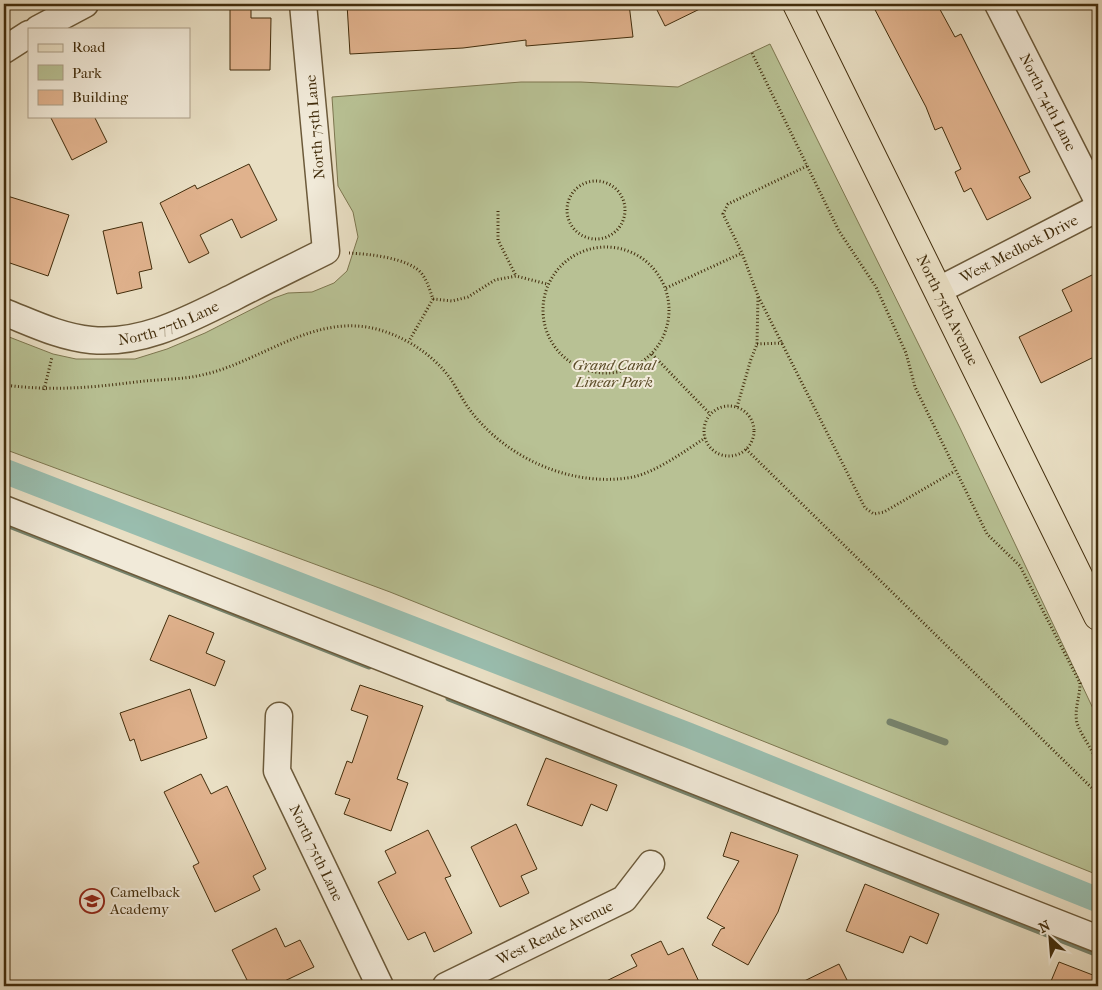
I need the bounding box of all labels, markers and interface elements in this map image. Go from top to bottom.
legend [28,28,190,118]
text: Road [72,38,106,56]
street label: North 74th Lane [1016,50,1080,154]
text: Park [72,64,102,82]
street label: North 75th Lane [301,73,329,180]
text: Building [72,88,129,106]
street label: West Medlock Drive [956,211,1082,287]
street label: North 75th Avenue [913,252,983,369]
street label: North 77th Lane [117,297,222,349]
park label: Grand Canal Linear Park [573,356,658,391]
street label: North 75th Lane [286,802,347,905]
place label: Camelback Academy [109,883,180,918]
school or university icon: Camelback Academy [79,888,105,914]
street label: West Reade Avenue [493,897,616,969]
north arrow [1024,912,1074,962]
text: N [1036,917,1053,937]

